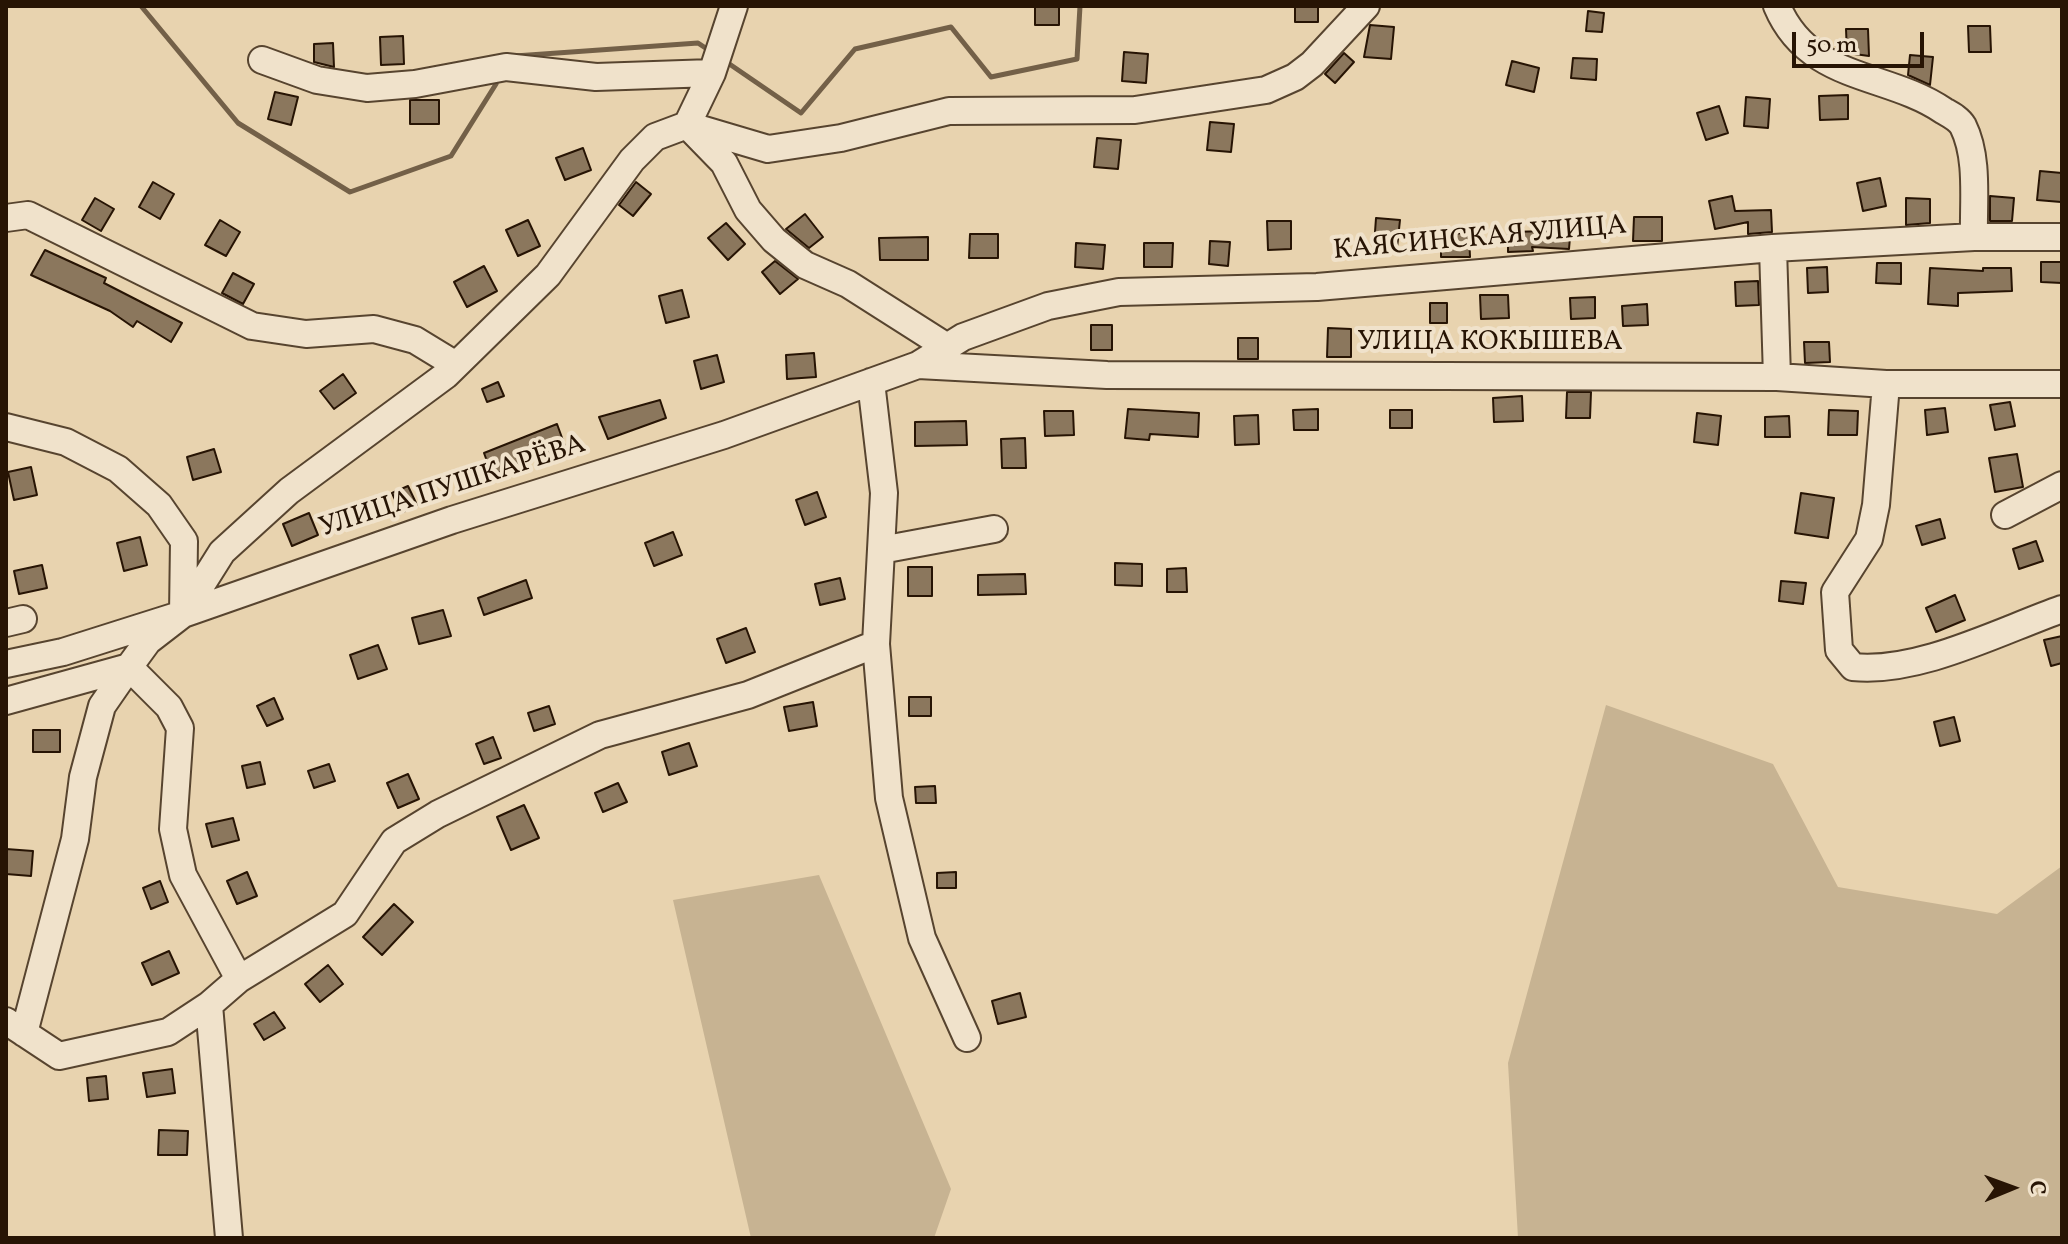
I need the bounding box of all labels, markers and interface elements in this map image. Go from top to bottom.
scale bar [1796,16,1928,66]
text: 50 m [1806,29,1858,63]
street label: КАЯСИНСКАЯ УЛИЦА [1332,210,1628,270]
street label: УЛИЦА КОКЫШЕВА [1357,327,1623,361]
street label: УЛИЦА ПУШКАРЁВА [316,429,590,547]
north arrow [1972,1148,2052,1228]
text: С [2021,1180,2052,1195]

